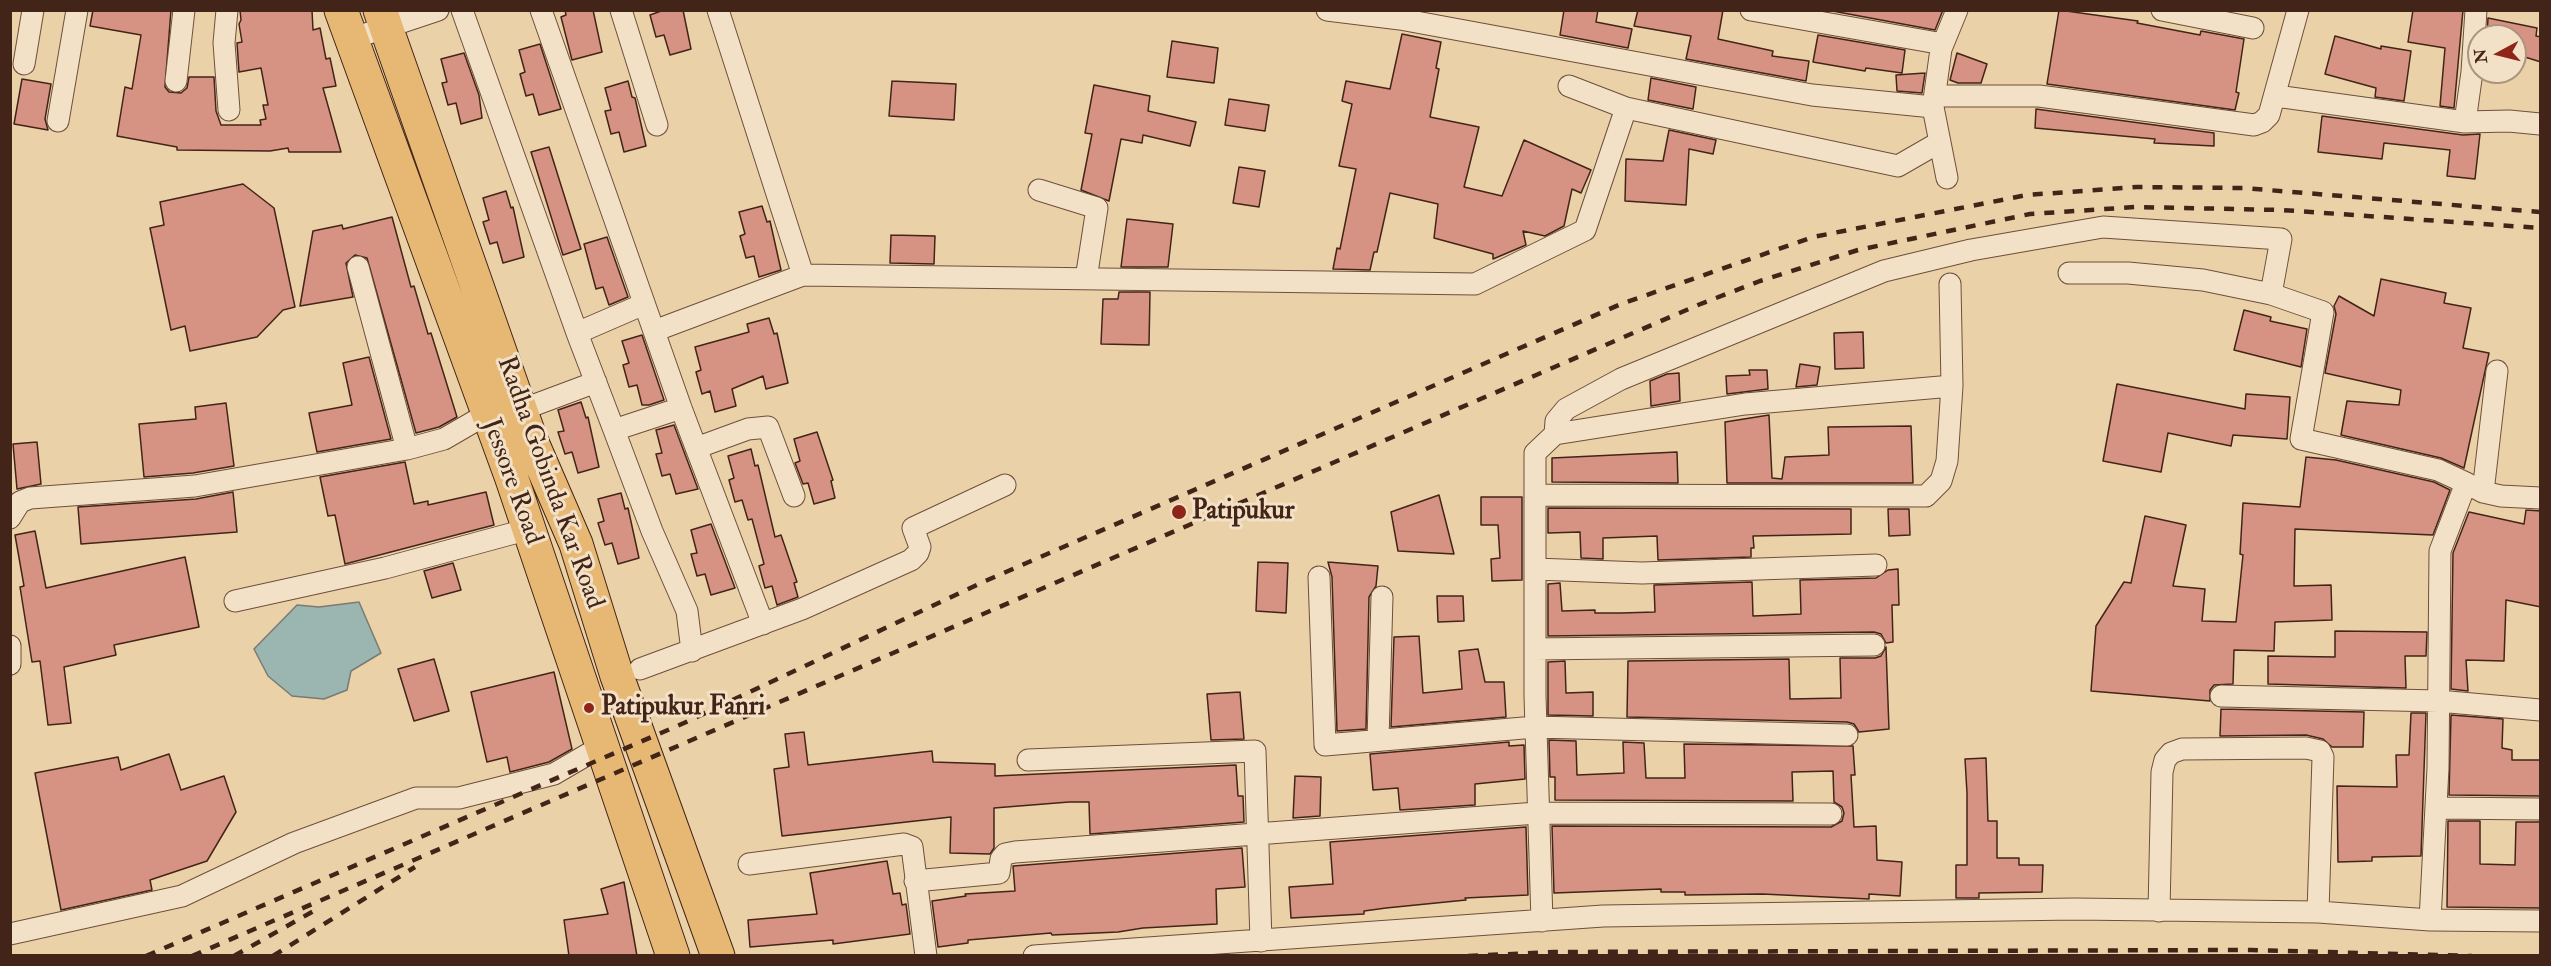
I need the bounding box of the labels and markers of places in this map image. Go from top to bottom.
place label: Patipukur [1192,496,1294,528]
marker: Patipukur [1170,503,1188,521]
place label: Patipukur Fanri [601,692,765,724]
marker: Patipukur Fanri [582,701,596,715]

